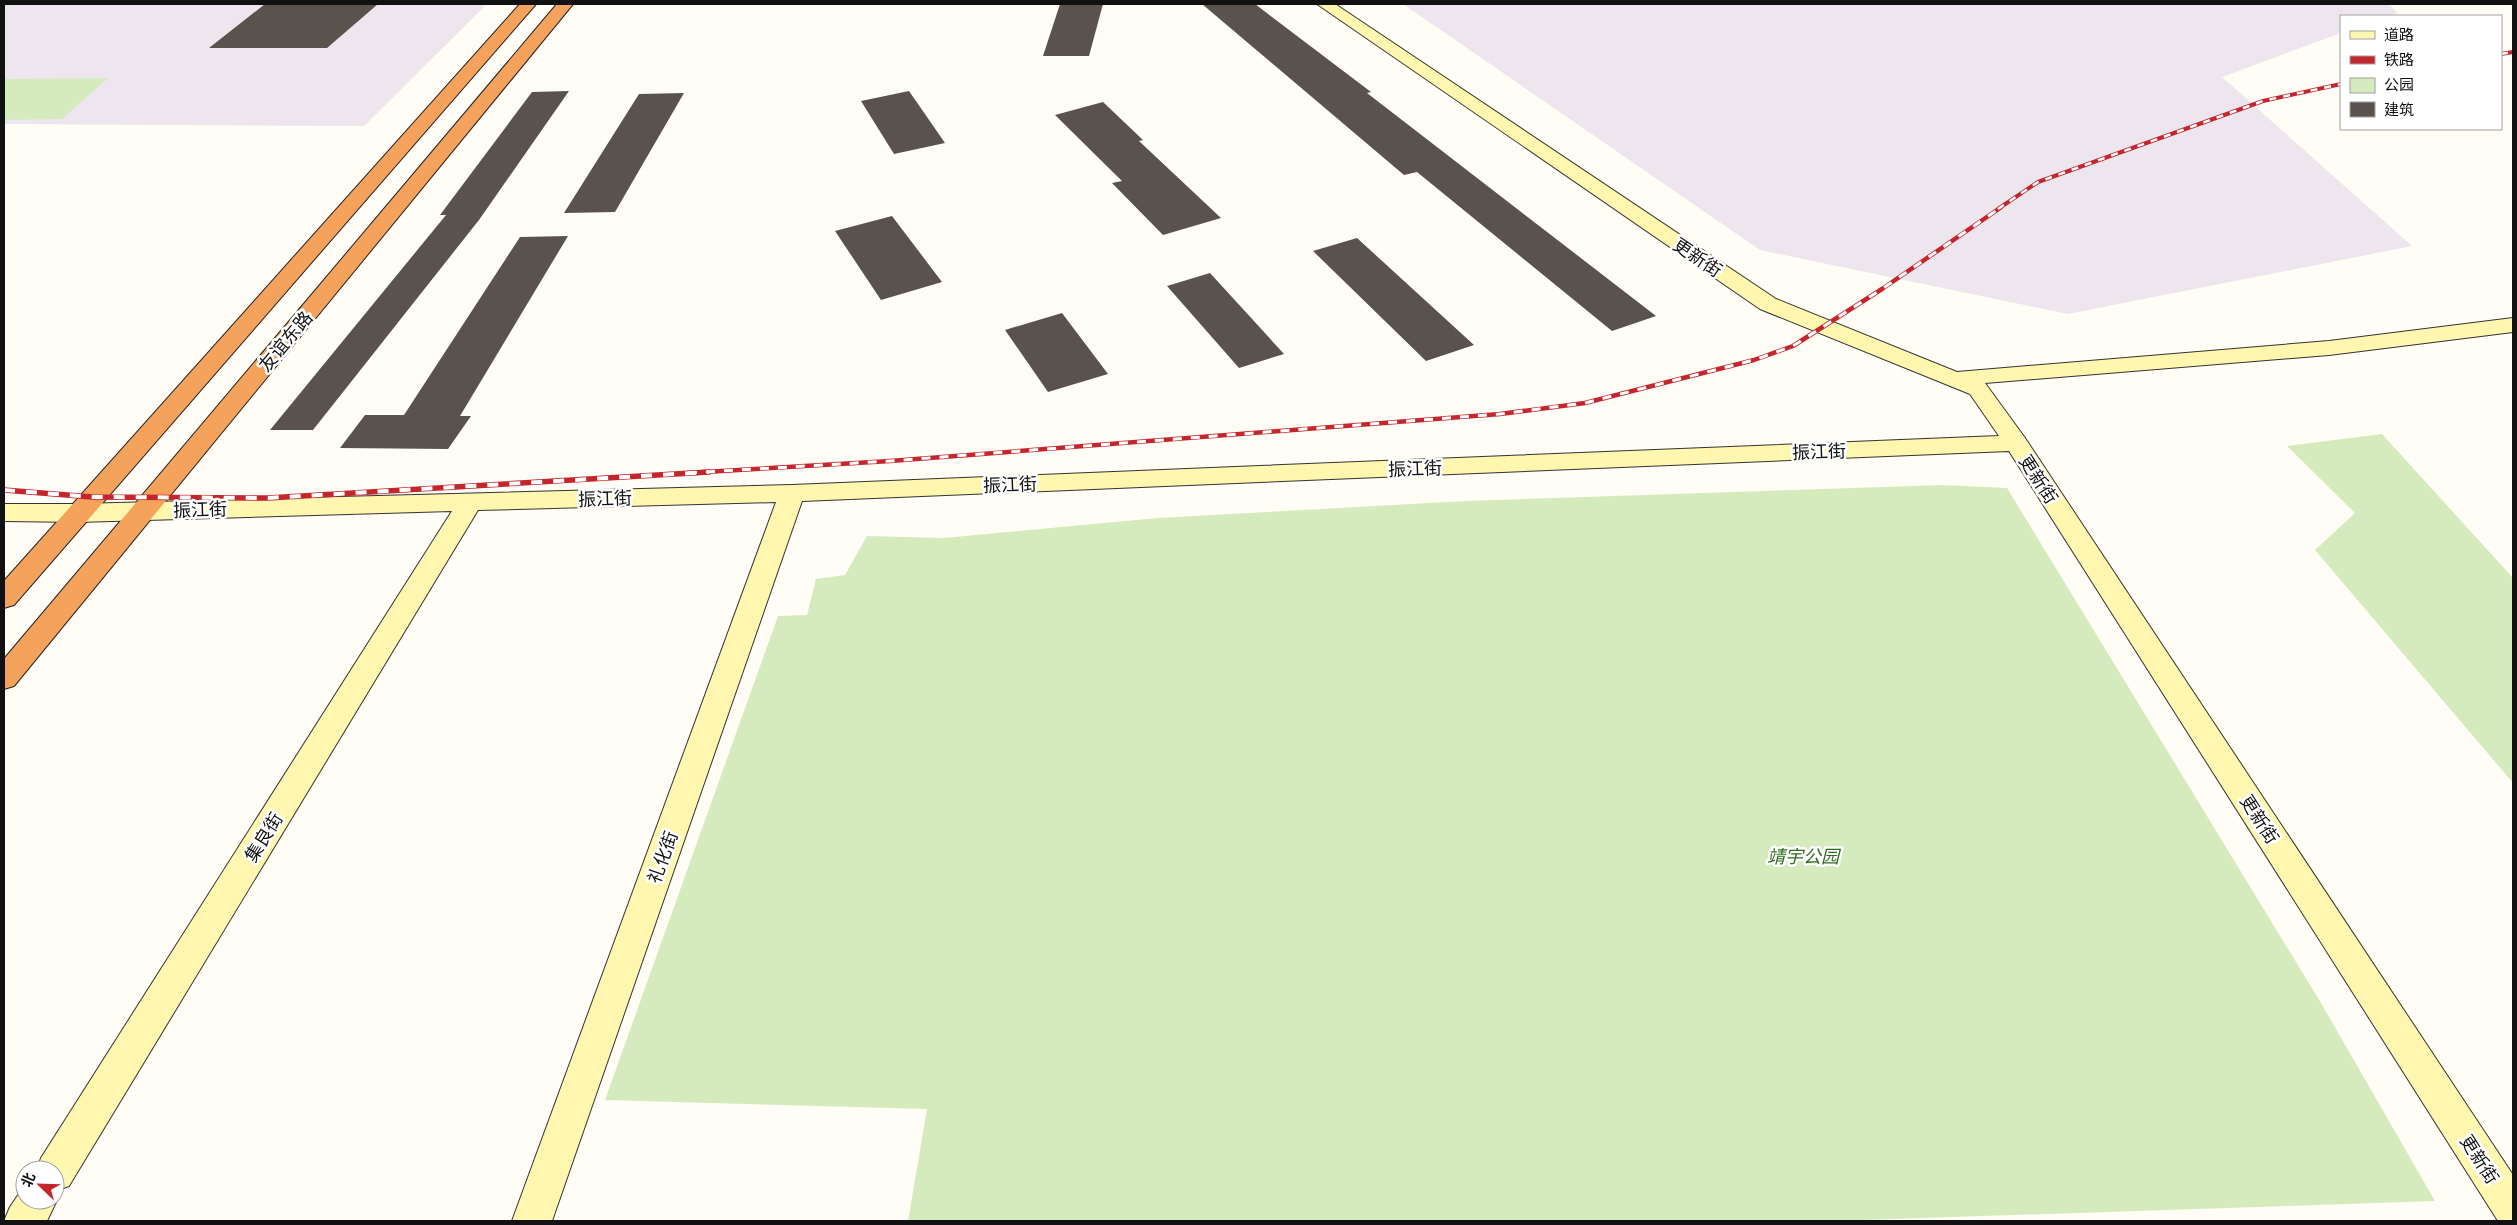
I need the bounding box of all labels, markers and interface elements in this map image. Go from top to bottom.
legend [2340,15,2502,130]
text: 道路 [2384,24,2414,44]
text: 铁路 [2384,49,2414,69]
text: 公园 [2384,74,2414,94]
text: 建筑 [2384,99,2414,119]
street label: 更新街 [1669,232,1727,282]
street label: 友谊东路 [253,306,317,376]
street label: 振江街 [1792,438,1846,464]
street label: 更新街 [2014,450,2064,508]
street label: 振江街 [1388,455,1442,481]
street label: 振江街 [983,471,1037,497]
street label: 振江街 [578,485,632,511]
street label: 振江街 [173,496,227,522]
street label: 更新街 [2235,790,2285,848]
street label: 集良街 [239,808,287,866]
street label: 礼化街 [641,828,683,886]
park label: 靖宇公园 [1767,844,1842,868]
street label: 更新街 [2455,1130,2505,1188]
north arrow [15,1160,65,1210]
text: 北 [16,1170,39,1190]

